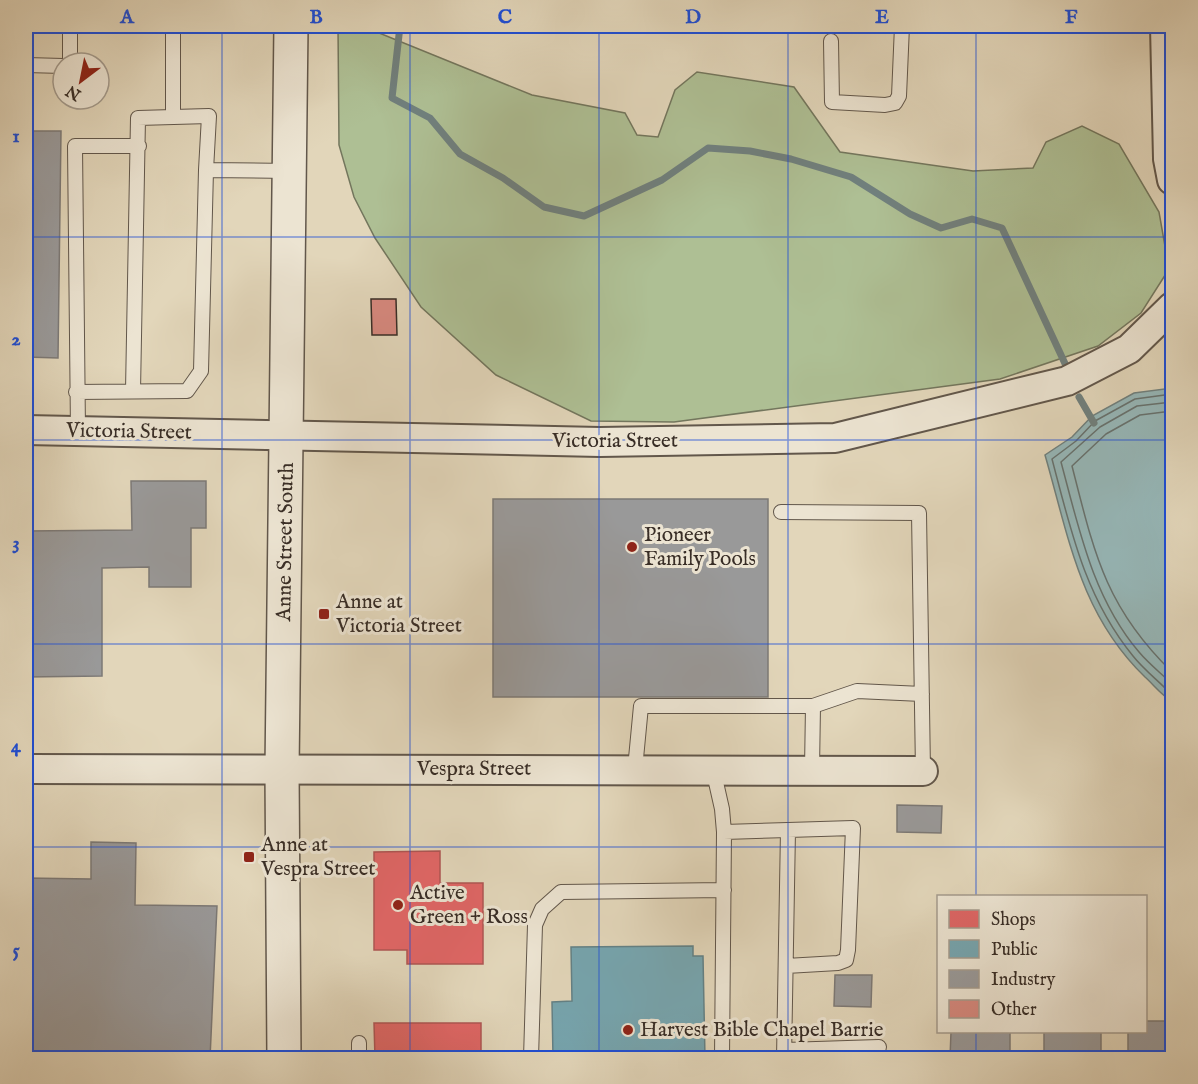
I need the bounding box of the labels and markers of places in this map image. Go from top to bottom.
place label: Pioneer Family Pools [644,522,756,573]
marker: Pioneer Family Pools [625,540,639,554]
place label: Anne at Victoria Street [335,589,462,640]
marker: Anne at Victoria Street [317,607,331,621]
place label: Anne at Vespra Street [260,832,376,883]
marker: Anne at Vespra Street [242,850,256,864]
place label: Active Green + Ross [409,880,528,931]
marker: Active Green + Ross [391,898,405,912]
place label: Harvest Bible Chapel Barrie [640,1017,884,1044]
marker: Harvest Bible Chapel Barrie [621,1023,635,1037]

